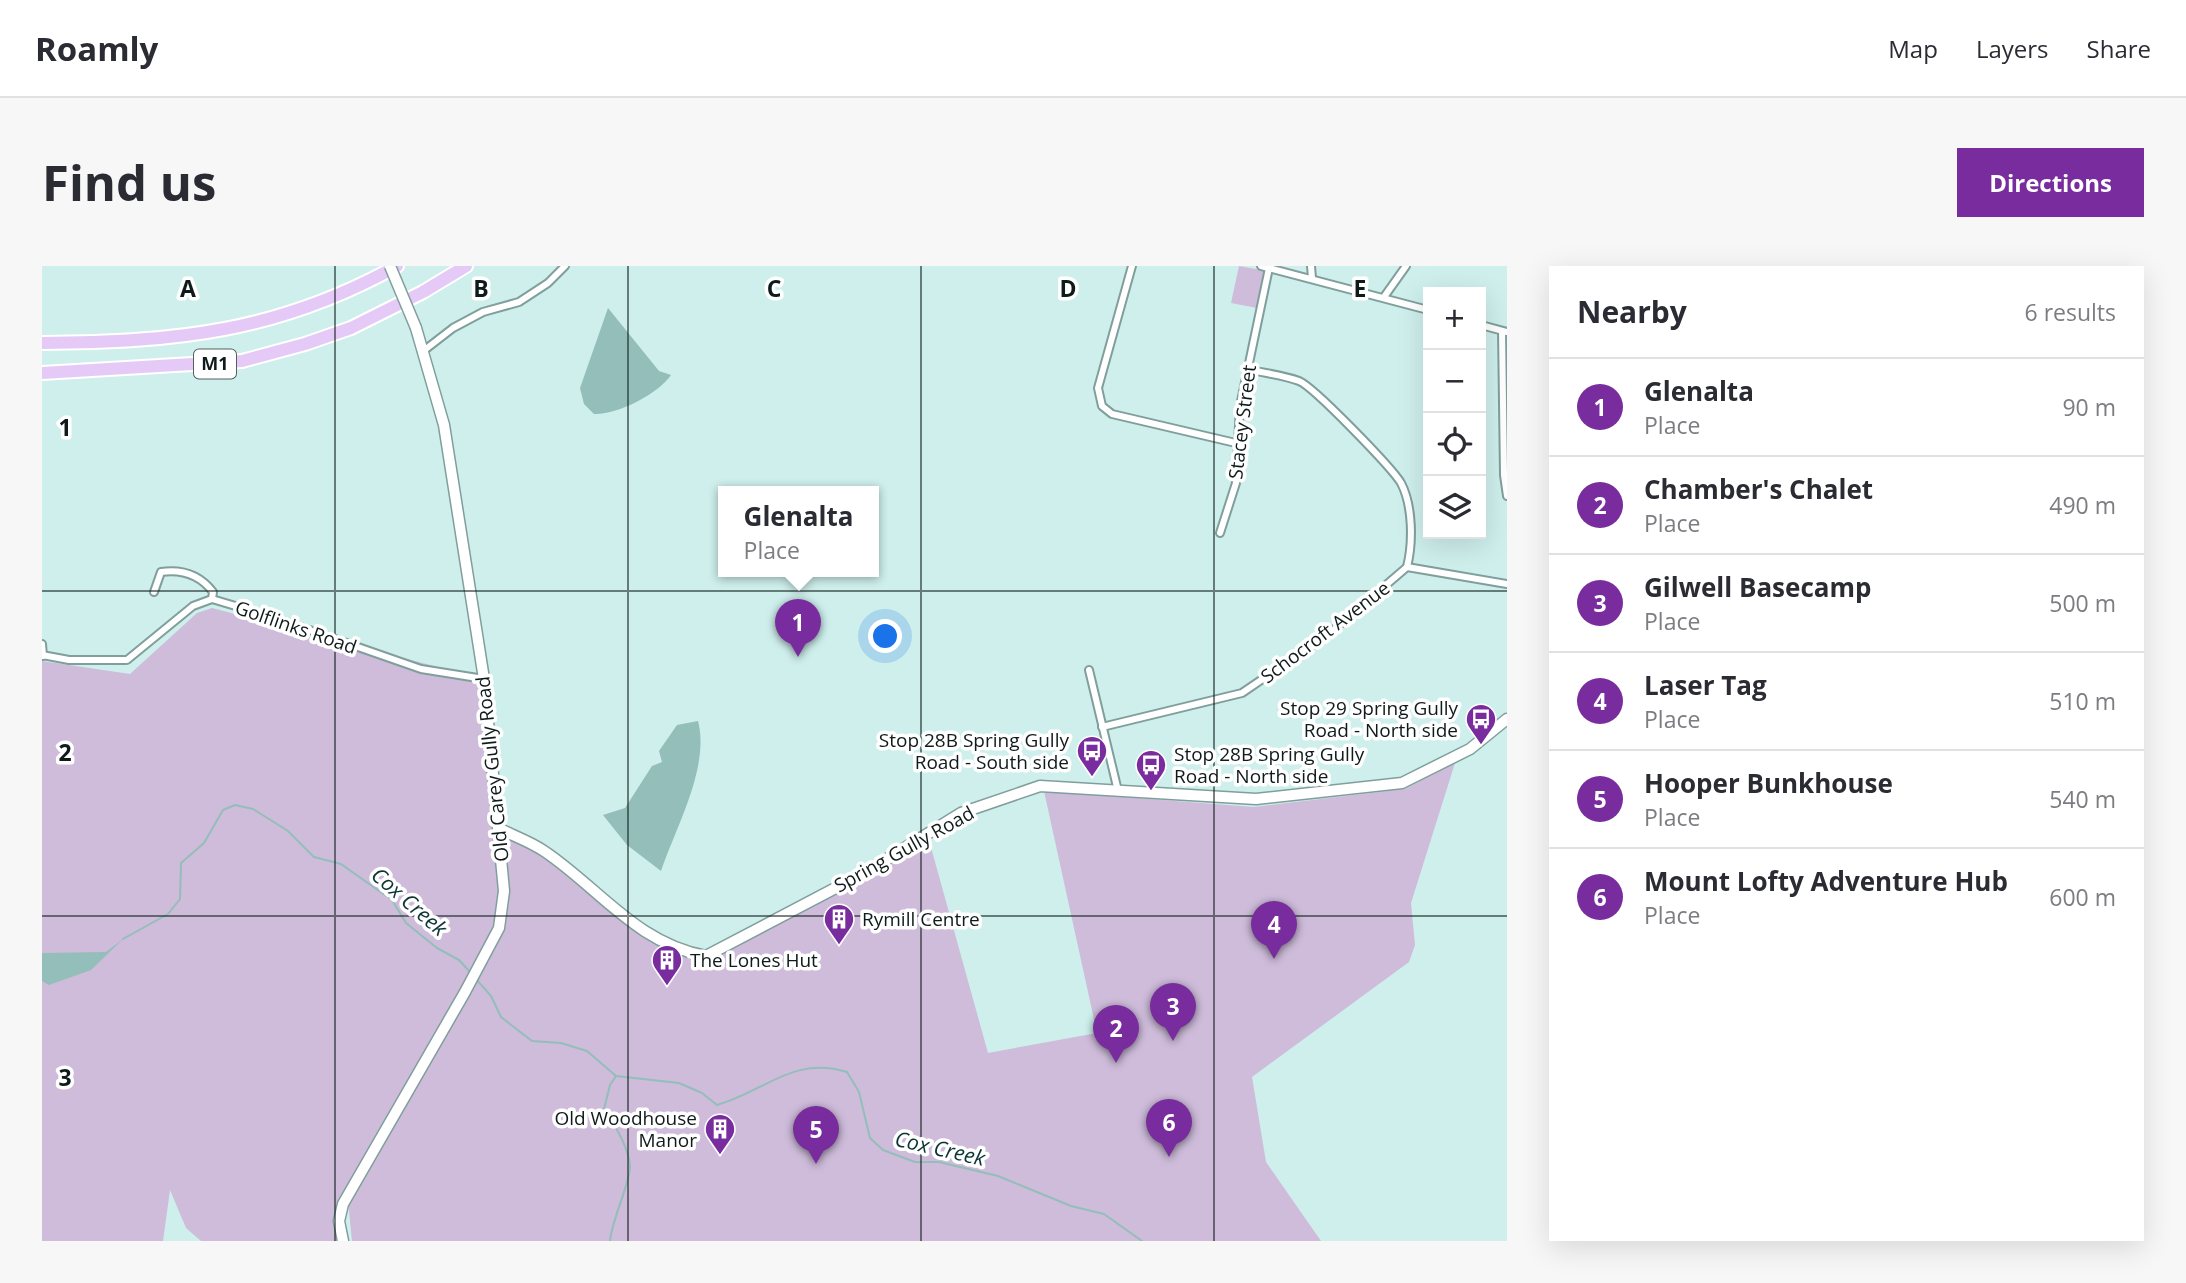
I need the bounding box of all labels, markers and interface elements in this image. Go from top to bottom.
text: Roamly [35,26,158,71]
text: Map [1888,32,1938,65]
text: Layers [1976,32,2049,65]
text: Share [2087,32,2151,65]
button: Directions [1957,148,2144,217]
text: Find us [42,149,216,215]
text: A [180,272,196,304]
text: B [473,272,489,304]
text: C [767,272,781,304]
text: D [1059,272,1077,304]
text: E [1354,272,1366,304]
map controls [1423,287,1486,539]
button: + [1423,287,1486,350]
text: Nearby [1577,291,1687,332]
text: 6 results [2025,296,2116,328]
road number: M1 [194,350,236,379]
button: − [1423,350,1486,413]
street label: Stacey Street [1222,363,1262,481]
text: Glenalta [1644,373,1754,409]
text: 1 [1593,391,1607,423]
text: 90 m [2062,391,2116,423]
text: Place [1644,409,1700,441]
text: 1 [58,411,72,443]
button: locate [1423,413,1486,476]
text: Chamber's Chalet [1644,471,1873,507]
button: layers [1423,476,1486,539]
popup [718,486,879,577]
text: 2 [1593,489,1607,521]
text: 490 m [2049,489,2116,521]
text: Glenalta [744,498,853,534]
text: Place [1644,507,1700,539]
text: Place [744,534,800,566]
text: Gilwell Basecamp [1644,569,1871,605]
street label: Schocroft Avenue [1255,575,1395,689]
text: 3 [1593,587,1607,619]
text: 500 m [2049,587,2116,619]
street label: Golflinks Road [232,594,360,660]
pin: 1 [775,599,821,657]
text: Place [1644,605,1700,637]
your location [868,619,902,653]
text: Laser Tag [1644,667,1767,703]
street label: Old Carey Gully Road [469,675,515,863]
text: 4 [1593,685,1607,717]
text: 510 m [2049,685,2116,717]
place label: Stop 29 Spring Gully Road - North side [1280,695,1458,743]
bus stop icon: Stop 29 Spring Gully Road - North side [1464,702,1498,746]
text: Place [1644,703,1700,735]
place label: Stop 28B Spring Gully Road - South side [879,727,1069,775]
bus stop icon: Stop 28B Spring Gully Road - South side [1075,734,1109,778]
text: 2 [58,736,72,768]
place label: Stop 28B Spring Gully Road - North side [1174,741,1365,789]
bus stop icon: Stop 28B Spring Gully Road - North side [1134,748,1168,792]
text: Hooper Bunkhouse [1644,765,1893,801]
text: 5 [1593,783,1607,815]
text: 540 m [2049,783,2116,815]
street label: Spring Gully Road [829,800,979,898]
text: Place [1644,801,1700,833]
water label: Cox Creek [366,861,454,942]
text: Mount Lofty Adventure Hub [1644,863,2008,899]
text: 6 [1593,881,1607,913]
text: 600 m [2049,881,2116,913]
text: Place [1644,899,1700,931]
pin: 4 [1251,901,1297,959]
building icon: Rymill Centre [822,902,856,946]
place label: Rymill Centre [862,906,980,932]
building icon: The Lones Hut [650,943,684,987]
place label: The Lones Hut [690,947,818,973]
pin: 3 [1150,983,1196,1041]
pin: 2 [1093,1005,1139,1063]
text: 3 [58,1061,72,1093]
pin: 6 [1146,1099,1192,1157]
place label: Old Woodhouse Manor [554,1105,697,1153]
pin: 5 [793,1106,839,1164]
building icon: Old Woodhouse Manor [703,1112,737,1156]
water label: Cox Creek [892,1124,989,1172]

